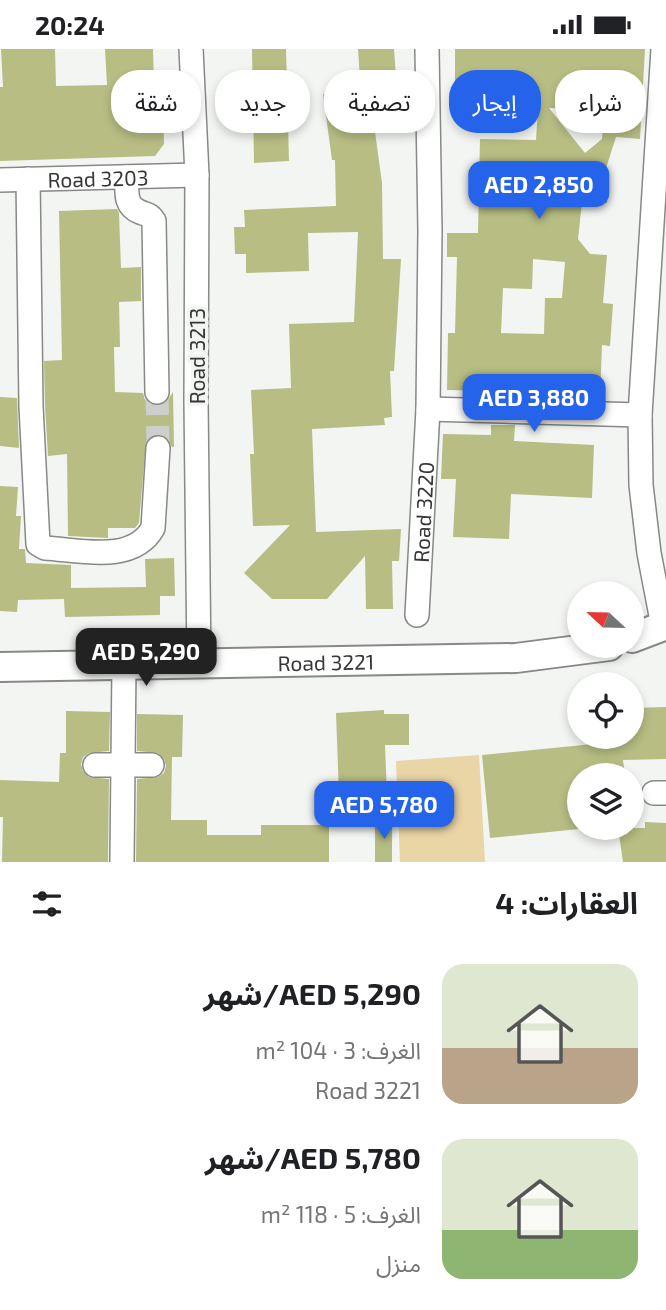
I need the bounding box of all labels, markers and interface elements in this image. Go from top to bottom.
text: 20:24 [35,9,105,40]
chip: شقة [111,70,201,133]
chip: جديد [215,70,310,133]
chip: تصفية [324,70,435,133]
chip: إيجار [449,70,541,133]
chip: شراء [555,70,646,133]
pin: AED 2,850 [459,162,619,221]
street label: Road 3203 [47,164,149,191]
text: AED 2,850 [484,170,594,198]
street label: Road 3213 [184,308,209,404]
pin: AED 3,880 [454,375,614,434]
text: AED 3,880 [479,383,589,411]
street label: Road 3220 [407,461,438,563]
north arrow [567,581,644,658]
map controls [567,581,644,840]
pin: AED 5,290 [66,629,226,688]
text: AED 5,290 [92,637,200,665]
street label: Road 3221 [277,648,375,675]
button: locate [567,672,644,749]
button: layers [567,763,644,840]
pin: AED 5,780 [304,781,464,841]
text: AED 5,780 [330,790,438,818]
text: العقارات: 4 [495,884,638,920]
icon: filters [28,885,66,923]
text: AED 5,290/شهر [203,975,421,1011]
icon: home [498,992,582,1076]
text: الغرف: 3 · 104 m² [256,1036,421,1064]
text: Road 3221 [315,1076,421,1104]
text: AED 5,780/شهر [205,1139,421,1175]
icon: home [498,1167,582,1251]
text: الغرف: 5 · 118 m² [261,1200,421,1228]
text: منزل [376,1249,421,1277]

